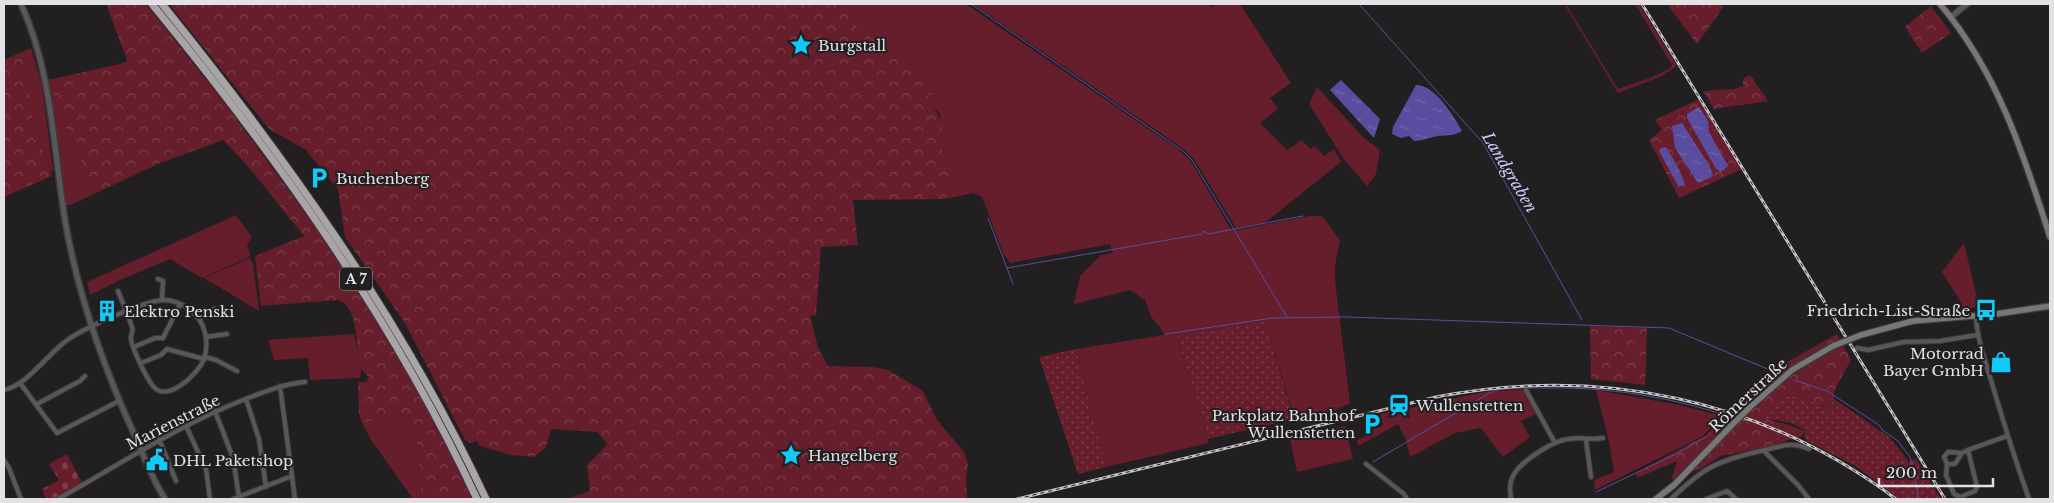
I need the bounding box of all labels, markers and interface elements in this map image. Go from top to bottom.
place icon: Burgstall [788,32,814,58]
place label: Burgstall [818,36,886,55]
water label: Landgraben [1478,127,1542,216]
parking icon: Buchenberg [306,165,332,191]
place label: Buchenberg [336,169,430,188]
road number: A 7 [340,268,372,290]
bus stop icon: Friedrich-List-Straße [1973,297,1999,323]
building icon: Elektro Penski [94,298,120,324]
place label: Friedrich-List-Straße [1807,301,1970,320]
place label: Elektro Penski [124,302,234,321]
place label: Motorrad Bayer GmbH [1883,344,1984,380]
shop icon: Motorrad Bayer GmbH [1988,349,2014,375]
street label: Römerstraße [1705,354,1791,436]
street label: Marienstraße [123,390,223,454]
station icon: Wullenstetten [1386,392,1412,418]
place label: Wullenstetten [1415,396,1523,415]
place label: Parkplatz Bahnhof Wullenstetten [1212,406,1357,442]
parking icon: Parkplatz Bahnhof Wullenstetten [1359,411,1385,437]
place icon: Hangelberg [778,442,804,468]
place label: Hangelberg [808,446,898,465]
public building icon: DHL Paketshop [144,447,170,473]
place label: DHL Paketshop [173,451,293,470]
scale bar [1879,456,1993,488]
text: 200 m [1886,463,1937,482]

